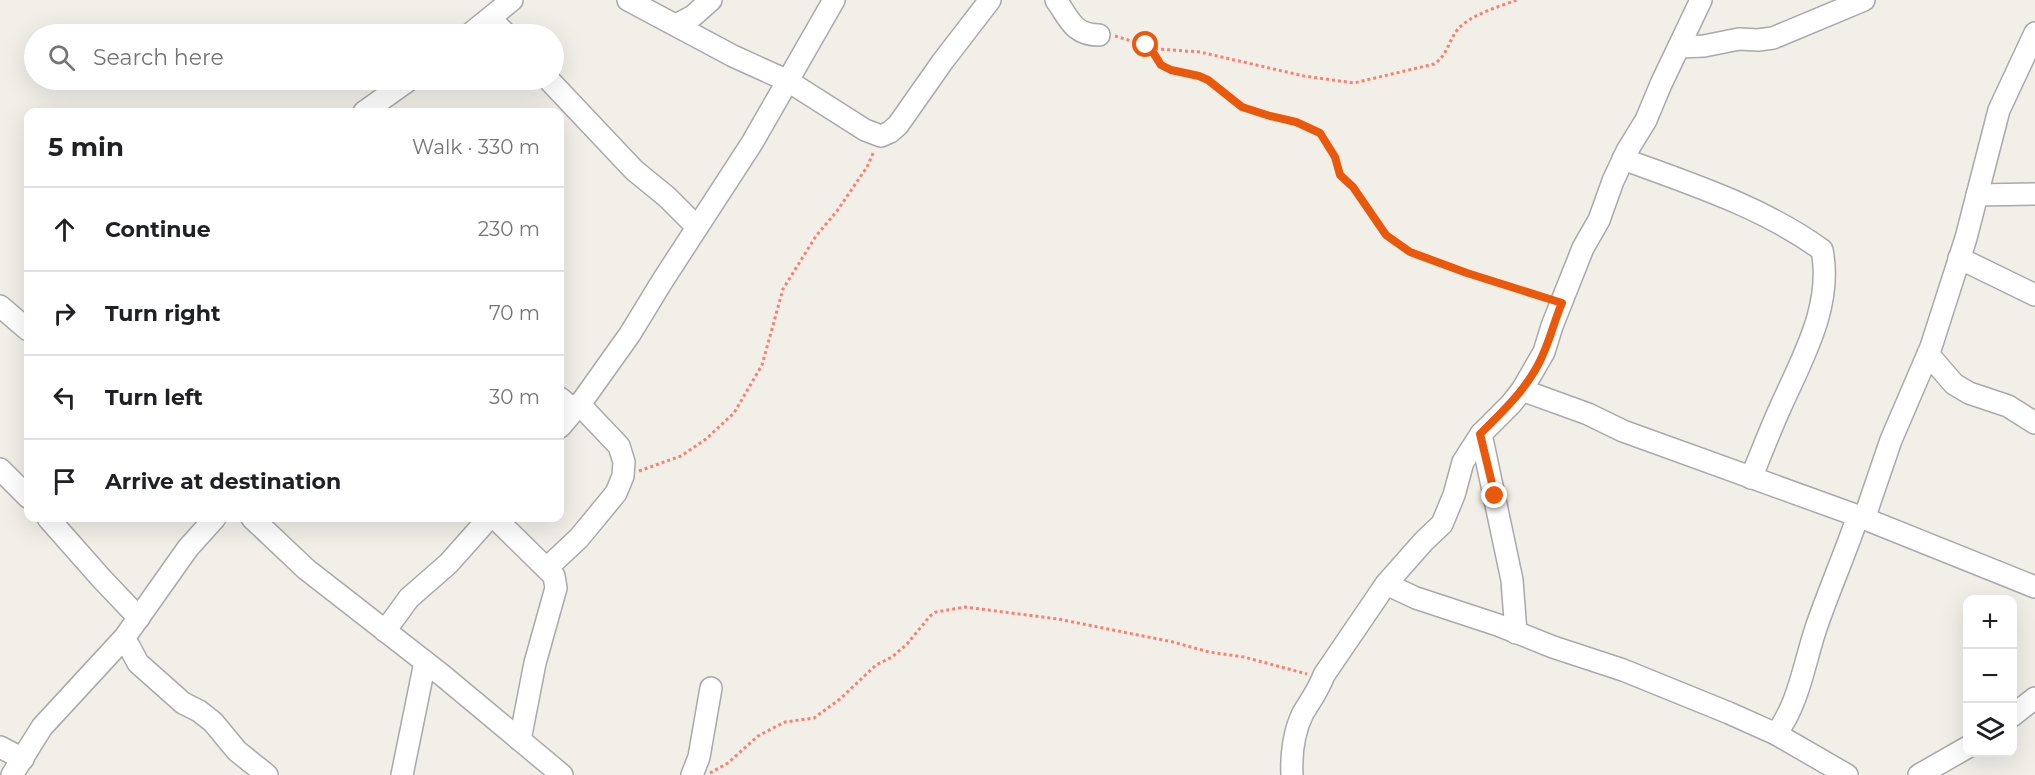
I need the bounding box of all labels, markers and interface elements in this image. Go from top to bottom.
search box [24,24,564,90]
route start [1132,31,1158,57]
icon: search [45,41,78,74]
text: Search here [93,44,224,71]
text: 5 min [48,131,124,163]
text: Walk · 330 m [412,135,540,159]
icon: ahead [48,213,81,246]
text: Continue [105,216,211,243]
text: 230 m [478,217,540,241]
icon: right [48,297,81,330]
text: Turn right [105,300,220,327]
text: 70 m [489,301,540,325]
icon: left [48,381,81,414]
text: Turn left [105,384,203,411]
text: 30 m [489,385,540,409]
icon: arrive [48,465,81,498]
text: Arrive at destination [105,468,341,495]
route end [1481,482,1507,508]
map controls [1963,595,2017,757]
button: + [1963,595,2017,649]
button: − [1963,649,2017,703]
button: layers [1963,703,2017,757]

